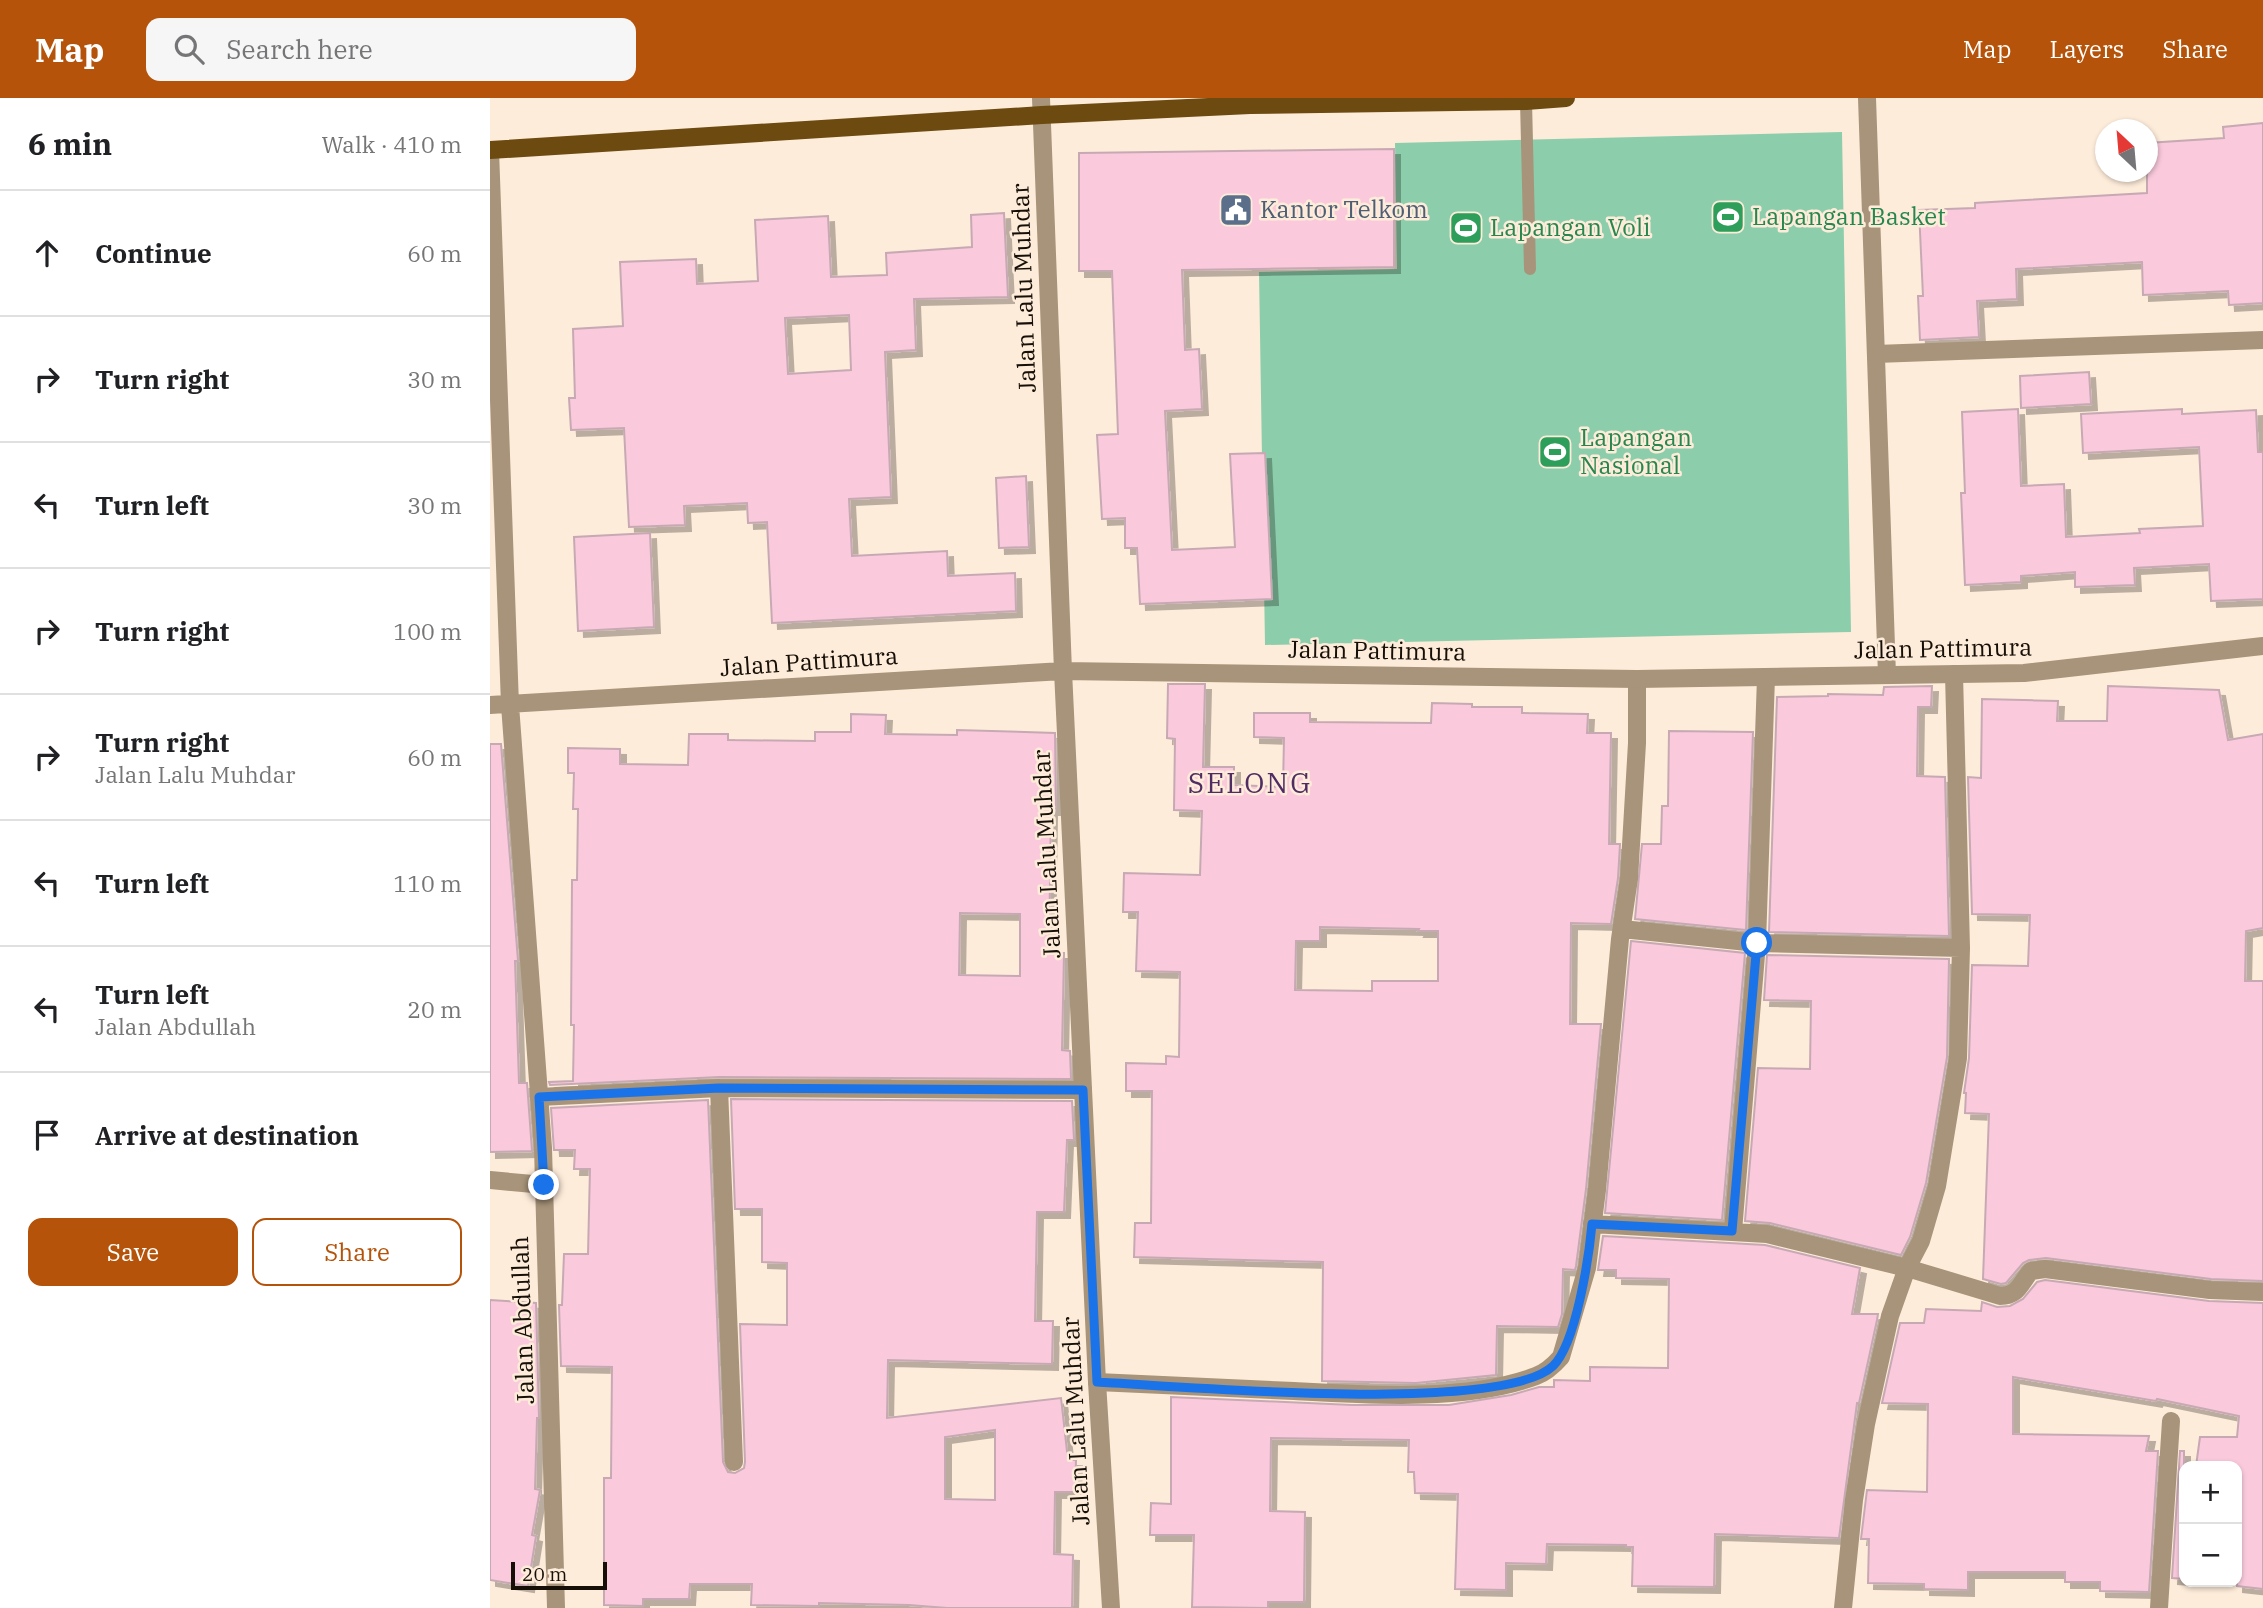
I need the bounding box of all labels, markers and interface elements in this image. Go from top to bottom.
search box [146,18,636,81]
text: Map [35,28,104,71]
icon: search [170,30,208,68]
text: Search here [226,32,373,66]
text: Map [1963,33,2011,65]
text: Layers [2049,33,2124,65]
text: Share [2162,33,2228,65]
north arrow [2095,119,2158,182]
text: 6 min [28,124,112,163]
text: Walk · 410 m [321,129,462,159]
street label: Jalan Lalu Muhdar [1003,183,1043,393]
public building icon: Kantor Telkom [1217,191,1255,229]
place label: Kantor Telkom [1260,193,1428,225]
sports icon: Lapangan Basket [1709,198,1747,236]
place label: Lapangan Basket [1752,200,1946,232]
sports icon: Lapangan Voli [1447,209,1485,247]
place label: Lapangan Voli [1490,211,1651,243]
icon: ahead [28,234,66,272]
text: Continue [95,236,212,270]
text: 60 m [407,238,462,268]
icon: right [28,360,66,398]
text: Turn right [95,362,229,396]
text: 30 m [407,364,462,394]
place label: Lapangan Nasional [1580,421,1692,481]
sports icon: Lapangan Nasional [1536,433,1574,471]
icon: left [28,486,66,524]
text: Turn left [95,488,209,522]
text: 30 m [407,490,462,520]
icon: right [28,612,66,650]
text: Turn right [95,614,229,648]
text: 100 m [393,616,462,646]
street label: Jalan Pattimura [1854,630,2032,666]
street label: Jalan Pattimura [1288,632,1466,668]
street label: Jalan Pattimura [719,639,899,683]
text: Turn right [95,725,229,759]
icon: right [28,738,66,776]
text: 60 m [407,742,462,772]
street label: Jalan Lalu Muhdar [1025,748,1067,959]
text: Jalan Lalu Muhdar [95,759,296,789]
district label: SELONG [1188,764,1312,801]
icon: left [28,864,66,902]
text: Turn left [95,866,209,900]
text: 110 m [393,868,462,898]
route start [1741,927,1772,958]
text: Turn left [95,977,209,1011]
icon: left [28,990,66,1028]
text: 20 m [407,994,462,1024]
text: Jalan Abdullah [95,1011,256,1041]
icon: arrive [28,1116,66,1154]
text: Arrive at destination [95,1118,359,1152]
route end [528,1169,559,1200]
button: Save [28,1218,238,1286]
button: Share [252,1218,462,1286]
street label: Jalan Abdullah [503,1235,541,1405]
street label: Jalan Lalu Muhdar [1054,1315,1096,1526]
map controls [2179,1461,2242,1587]
button: + [2179,1461,2242,1524]
button: − [2179,1524,2242,1587]
scale bar [511,1559,607,1591]
text: 20 m [522,1562,567,1586]

